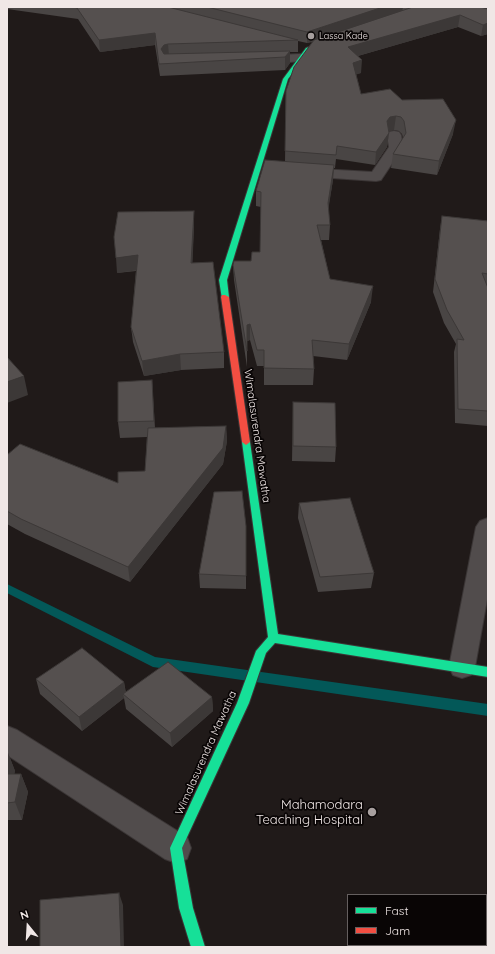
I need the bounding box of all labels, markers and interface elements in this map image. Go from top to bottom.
marker: Lassa Kade [306,31,316,41]
place label: Lassa Kade [319,31,368,41]
street label: Wimalasurendra Mawatha [241,368,273,504]
street label: Wimalasurendra Mawatha [173,689,239,817]
place label: Mahamodara Teaching Hospital [256,797,363,828]
marker: Mahamodara Teaching Hospital [366,806,378,818]
legend [347,894,487,946]
text: Fast [385,903,409,918]
north arrow [8,906,48,946]
text: N [18,907,30,922]
text: Jam [385,923,410,938]

